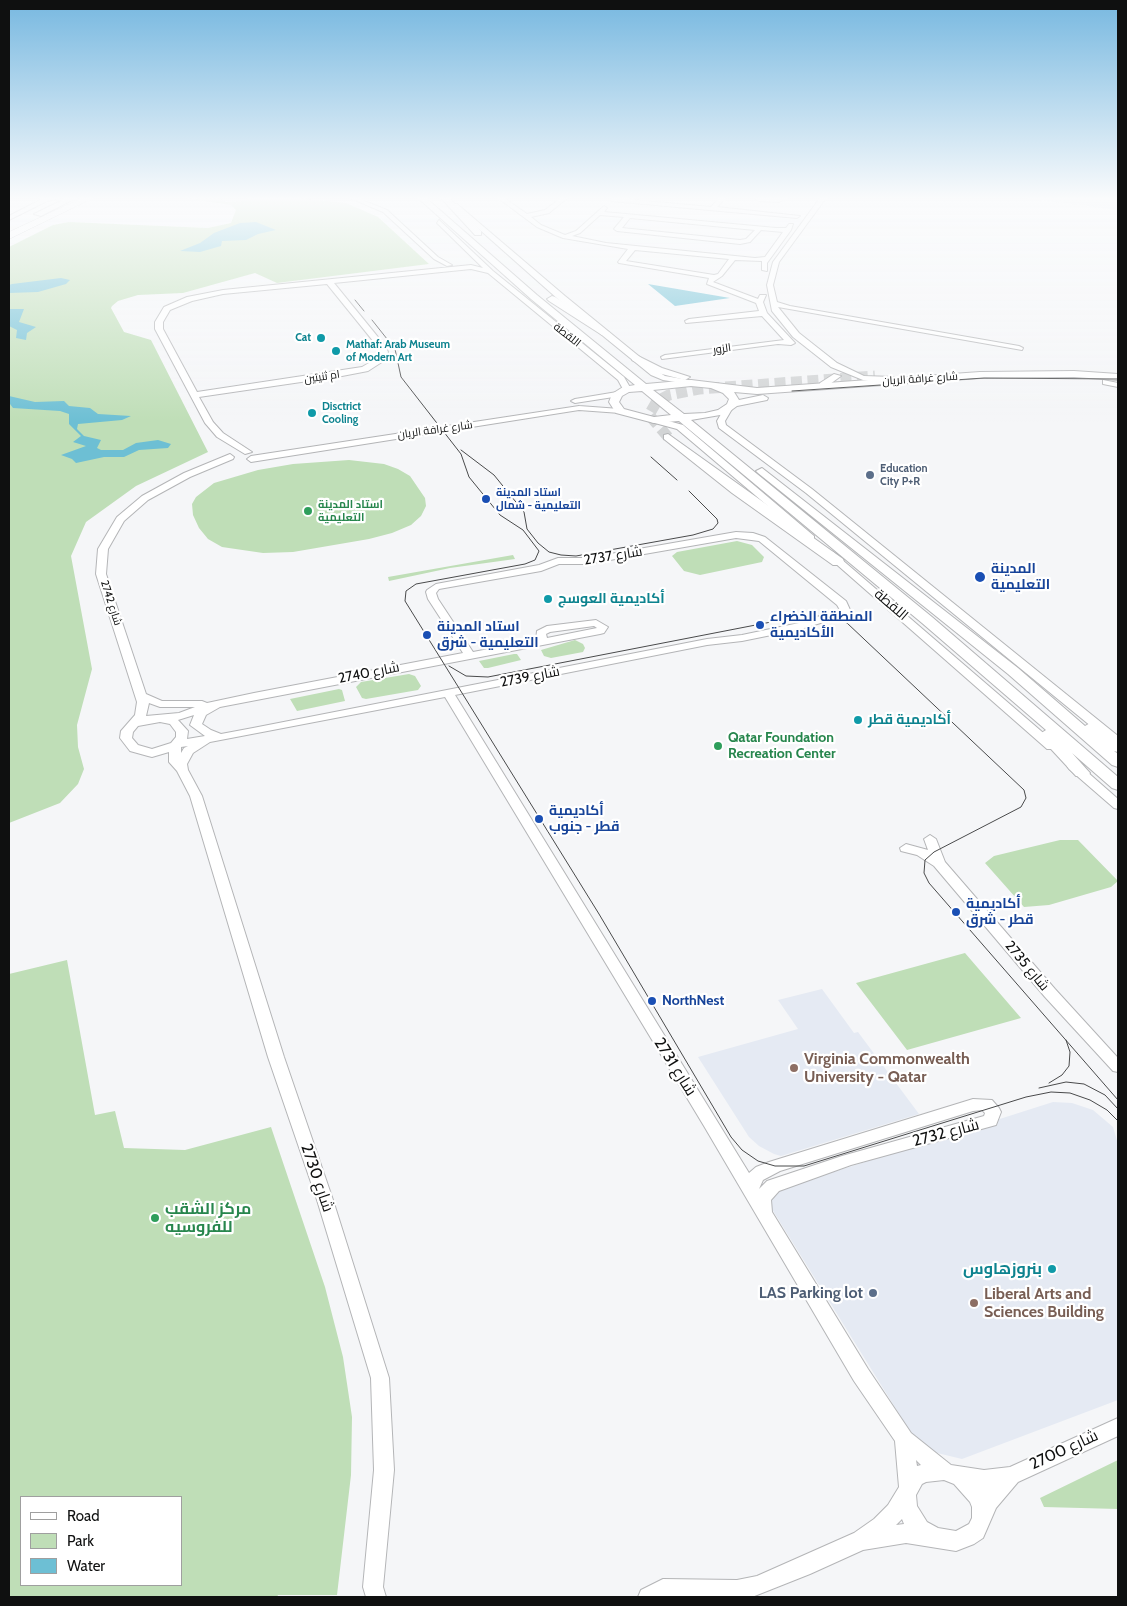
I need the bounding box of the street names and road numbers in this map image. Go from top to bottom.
street label: اللقطة [551,320,583,350]
street label: الزور [712,341,732,357]
street label: ام ثنيتين [303,368,341,386]
street label: شارع غرافة الريان [882,370,958,388]
street label: شارع غرافة الريان [397,418,473,442]
street label: شارع 2737 [582,543,644,569]
street label: شارع 2742 [97,579,125,627]
street label: اللقطة [871,586,911,624]
street label: شارع 2740 [337,659,401,687]
street label: شارع 2739 [499,663,561,691]
street label: شارع 2735 [1001,938,1053,994]
street label: شارع 2731 [650,1034,700,1100]
street label: شارع 2732 [911,1115,981,1151]
street label: شارع 2730 [296,1141,338,1215]
street label: شارع 2700 [1027,1426,1101,1474]

